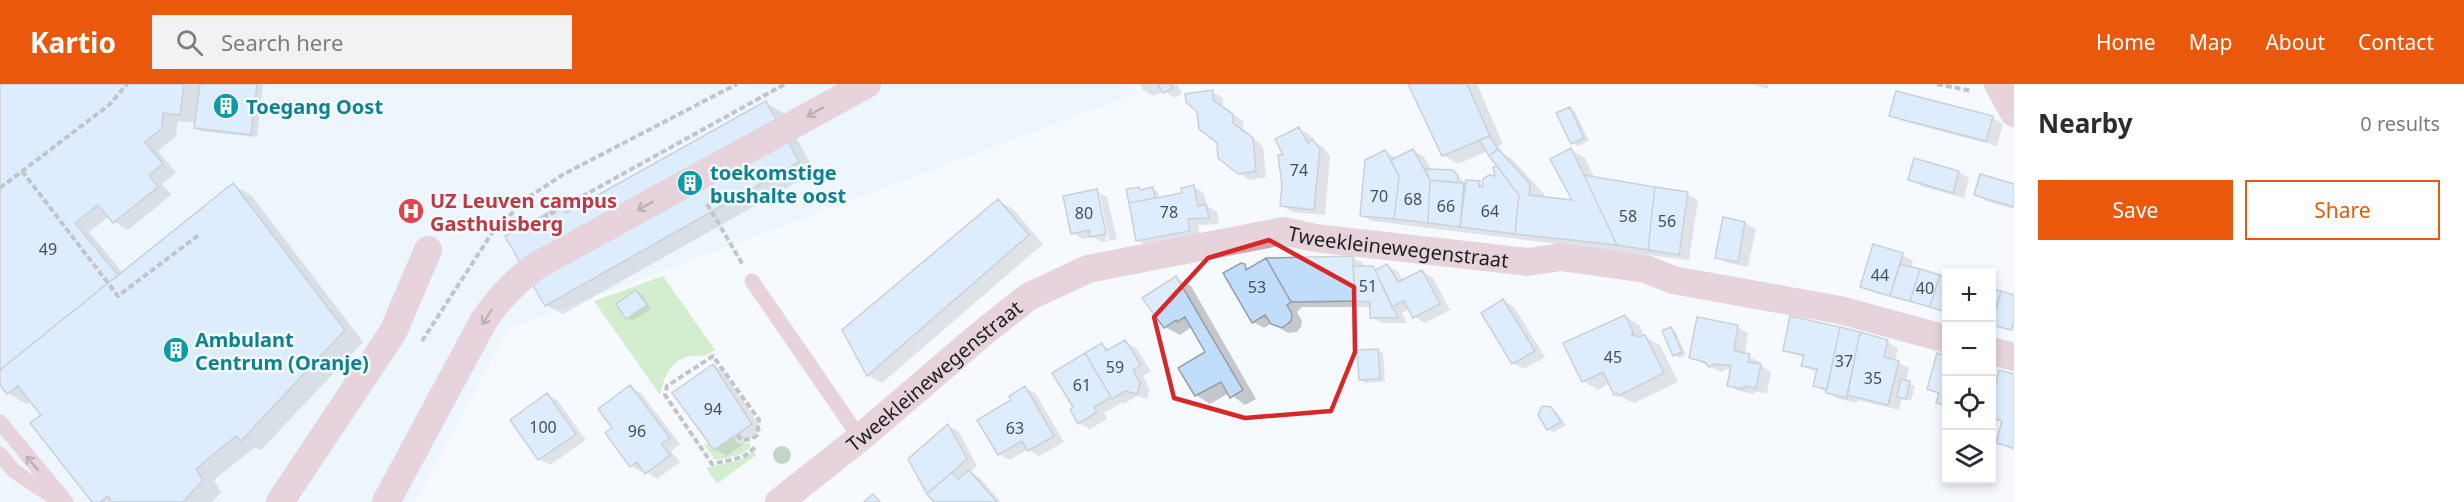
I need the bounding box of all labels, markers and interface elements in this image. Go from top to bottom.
search box [152,15,572,69]
text: Kartio [30,23,116,61]
icon: search [173,26,206,59]
text: Search here [221,27,343,57]
text: Home [2096,28,2156,56]
text: Map [2189,28,2232,56]
text: About [2265,28,2325,56]
text: Contact [2358,28,2434,56]
building icon: Toegang Oost [211,91,241,121]
place label: Toegang Oost [246,93,383,120]
text: Nearby [2038,105,2133,141]
one-way arrow [807,107,825,118]
text: 0 results [2360,110,2440,137]
place label: toekomstige bushalte oost [710,159,846,209]
house number: 74 [1290,159,1308,181]
building icon: toekomstige bushalte oost [675,168,705,198]
button: Save [2038,180,2233,240]
button: Share [2245,180,2440,240]
house number: 70 [1370,185,1388,207]
place label: UZ Leuven campus Gasthuisberg [430,187,617,237]
house number: 68 [1404,188,1422,210]
house number: 66 [1437,195,1455,217]
hospital icon: UZ Leuven campus Gasthuisberg [396,196,426,226]
house number: 64 [1481,200,1499,222]
one-way arrow [636,201,654,212]
house number: 78 [1160,201,1178,223]
house number: 80 [1075,202,1093,224]
house number: 58 [1619,205,1637,227]
house number: 56 [1658,210,1676,232]
street label: Tweekleinewegenstraat [1286,219,1510,273]
house number: 49 [39,238,57,260]
house number: 44 [1871,264,1889,286]
map controls [1942,268,1996,484]
button: + [1942,268,1996,322]
house number: 51 [1359,275,1377,297]
house number: 53 [1248,276,1266,298]
house number: 40 [1916,277,1934,299]
street label: Tweekleinewegenstraat [840,294,1027,457]
one-way arrow [481,308,493,324]
button: − [1942,322,1996,376]
place label: Ambulant Centrum (Oranje) [195,326,369,376]
building icon: Ambulant Centrum (Oranje) [161,335,191,365]
house number: 45 [1604,346,1622,368]
house number: 37 [1835,350,1853,372]
house number: 59 [1106,356,1124,378]
house number: 35 [1864,367,1882,389]
house number: 61 [1073,374,1091,396]
button: locate [1942,376,1996,430]
house number: 94 [704,398,722,420]
house number: 100 [529,416,557,438]
house number: 63 [1006,417,1024,439]
house number: 96 [628,420,646,442]
button: layers [1942,430,1996,484]
one-way arrow [26,455,39,471]

